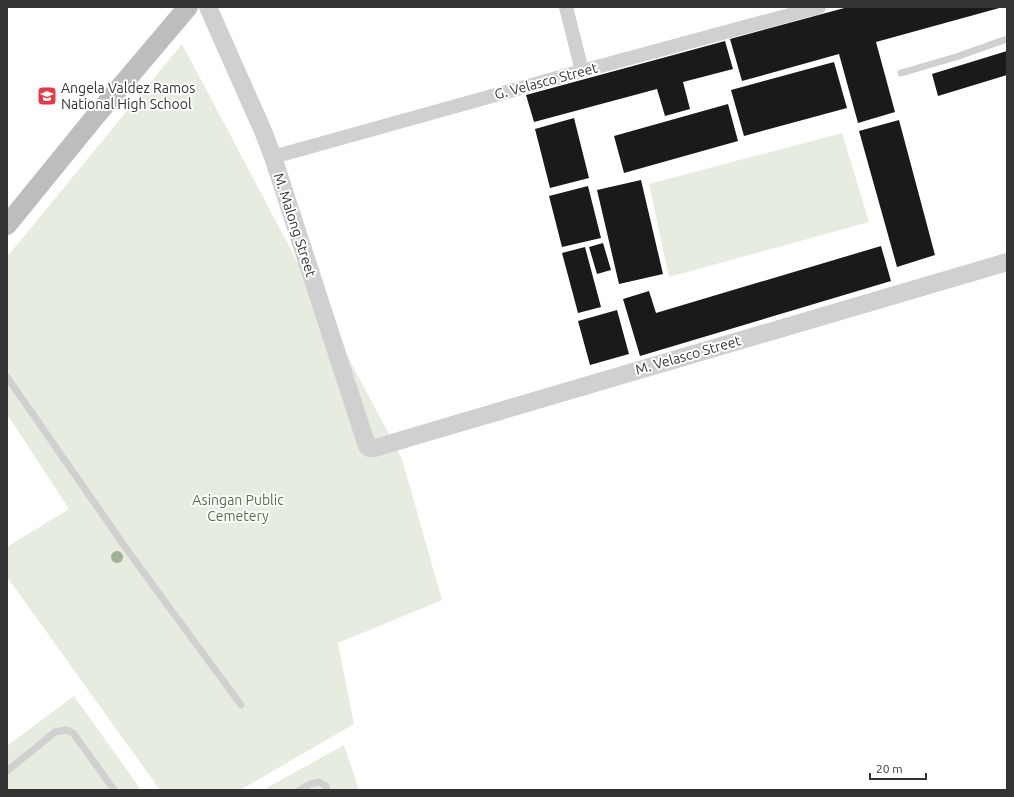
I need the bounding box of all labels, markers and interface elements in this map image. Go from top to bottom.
street label: G. Velasco Street [493,59,600,102]
place label: Angela Valdez Ramos National High School [61,80,195,112]
school or university icon: Angela Valdez Ramos National High School [36,85,58,107]
street label: M. Malong Street [271,171,320,279]
street label: M. Velasco Street [633,332,743,378]
park label: Asingan Public Cemetery [192,492,284,524]
scale bar [870,755,926,781]
text: 20 m [876,762,903,775]

